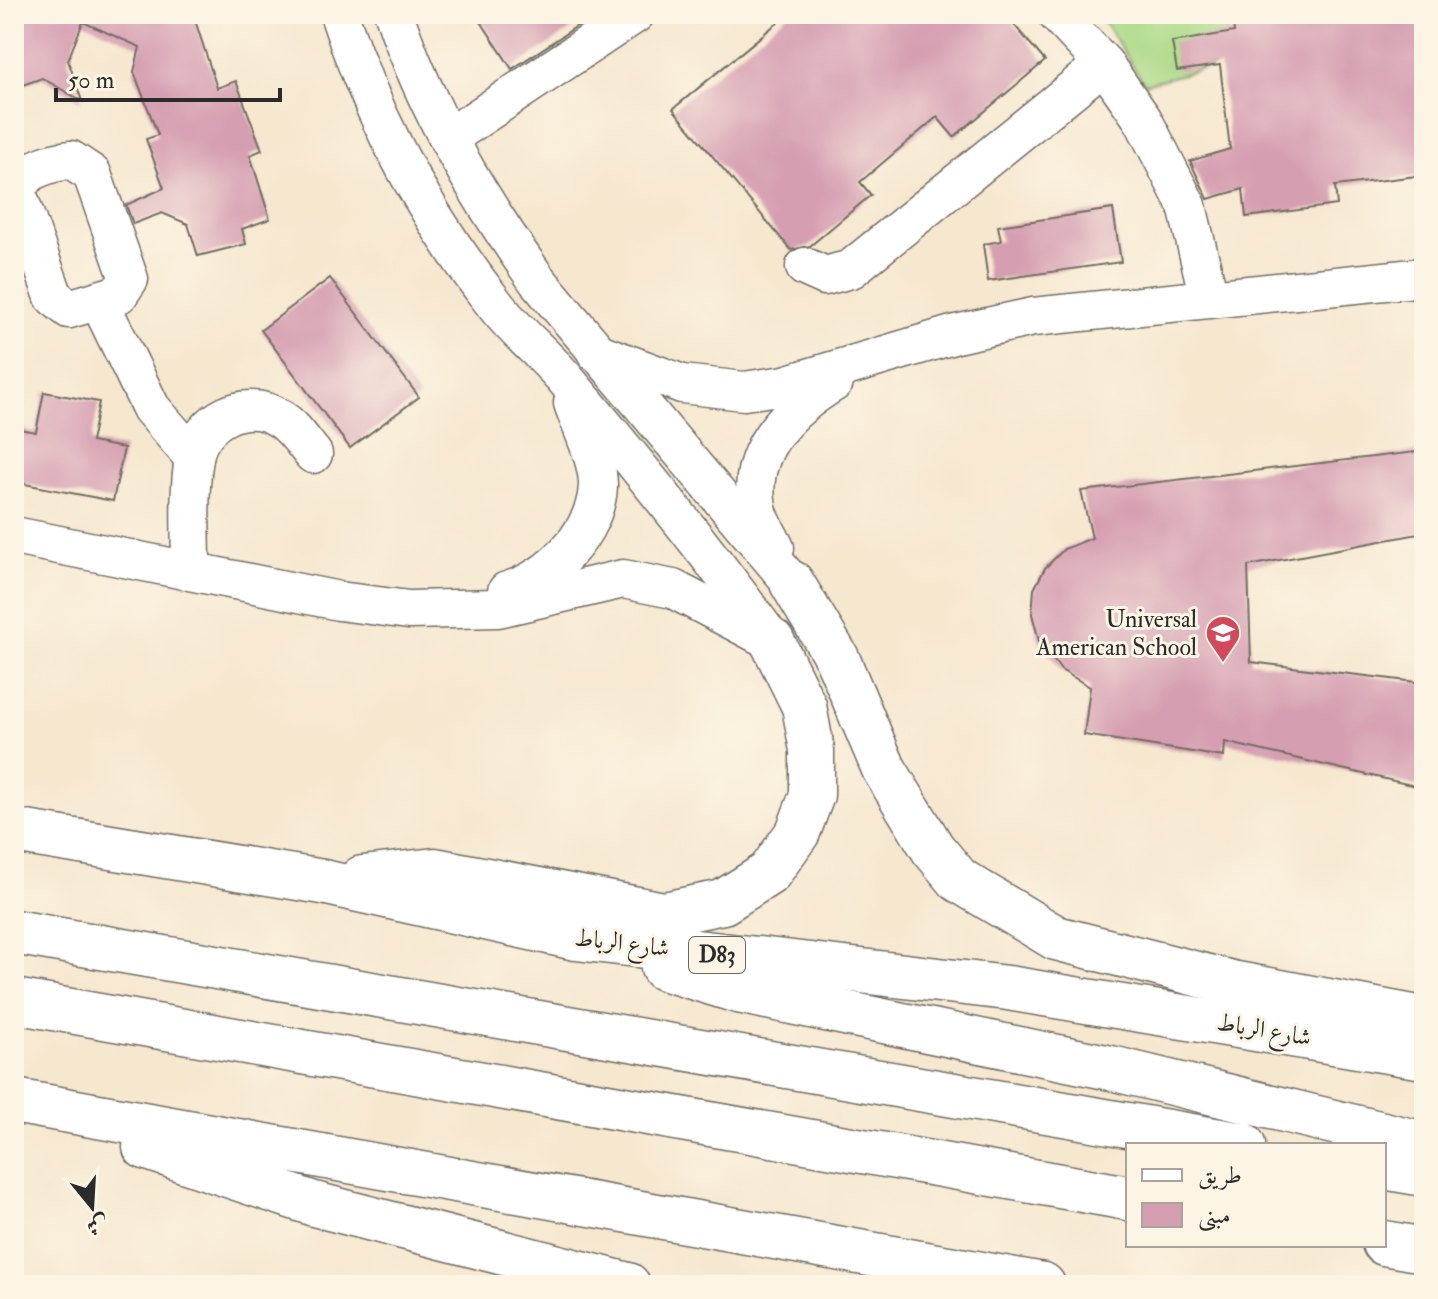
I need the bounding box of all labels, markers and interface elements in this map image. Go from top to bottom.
scale bar [56,52,280,102]
text: 50 m [68,65,115,96]
place label: Universal American School [1035,604,1197,663]
school or university icon: Universal American School [1204,614,1242,664]
street label: شارع الرباط [572,922,671,968]
road number: D83 [689,937,745,973]
street label: شارع الرباط [1214,1006,1314,1057]
legend [1126,1143,1386,1247]
text: طريق [1198,1160,1242,1191]
north arrow [52,1167,132,1247]
text: مبنى [1198,1200,1231,1232]
text: ش [83,1208,113,1242]

